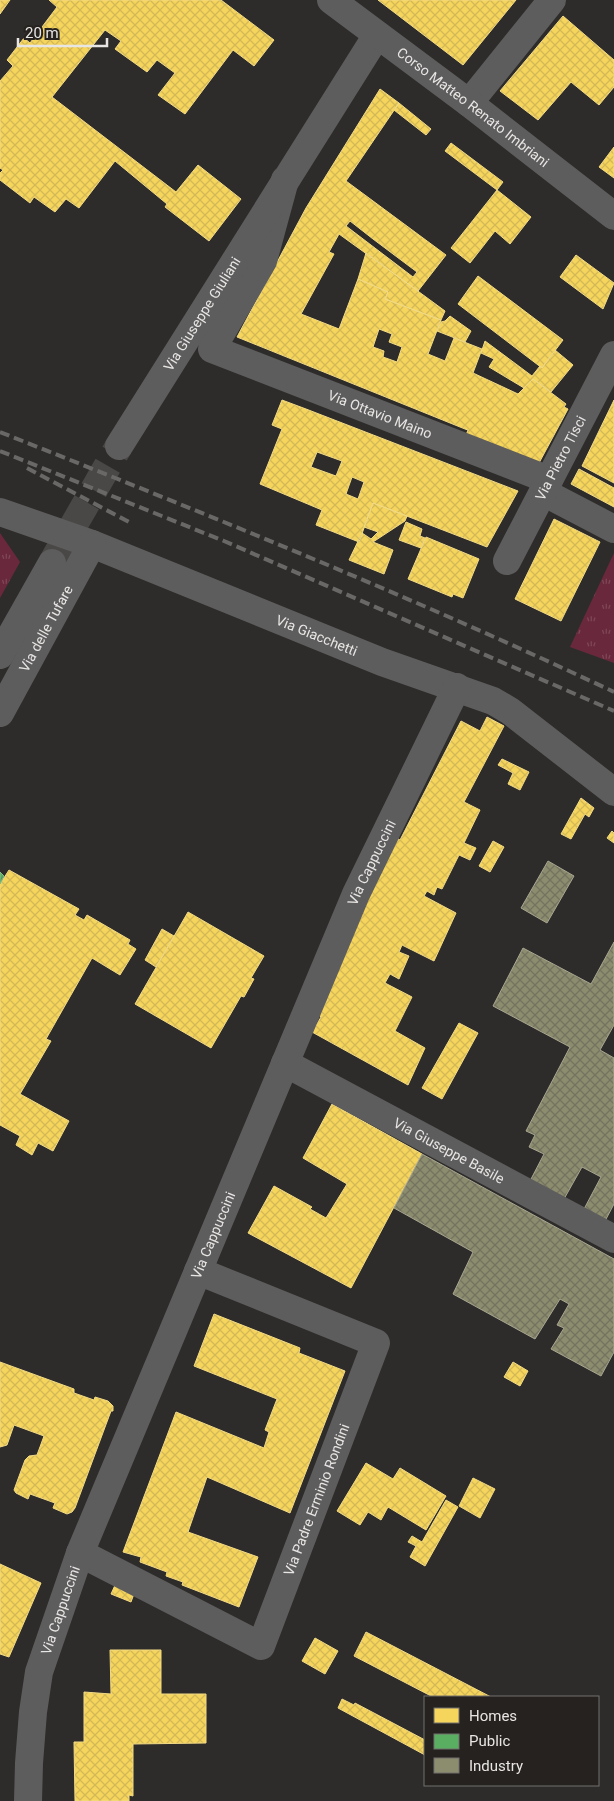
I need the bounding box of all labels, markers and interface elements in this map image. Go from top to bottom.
scale bar [18,15,106,47]
text: 20 m [25,24,59,42]
street label: Corso Matteo Renato Imbriani [394,44,552,170]
street label: Via Giuseppe Giuliani [160,254,244,374]
street label: Via Ottavio Maino [326,387,434,442]
street label: Via Pietro Tisci [532,413,589,503]
street label: Via delle Tufare [16,583,76,675]
street label: Via Giacchetti [274,612,360,659]
street label: Via Cappuccini [344,817,399,908]
street label: Via Giuseppe Basile [391,1115,507,1187]
street label: Via Cappuccini [188,1189,238,1281]
street label: Via Padre Erminio Rondini [280,1422,353,1578]
street label: Via Cappuccini [38,1564,83,1657]
legend [424,1696,599,1786]
text: Homes [469,1707,517,1725]
text: Public [469,1732,510,1750]
text: Industry [469,1757,523,1775]

